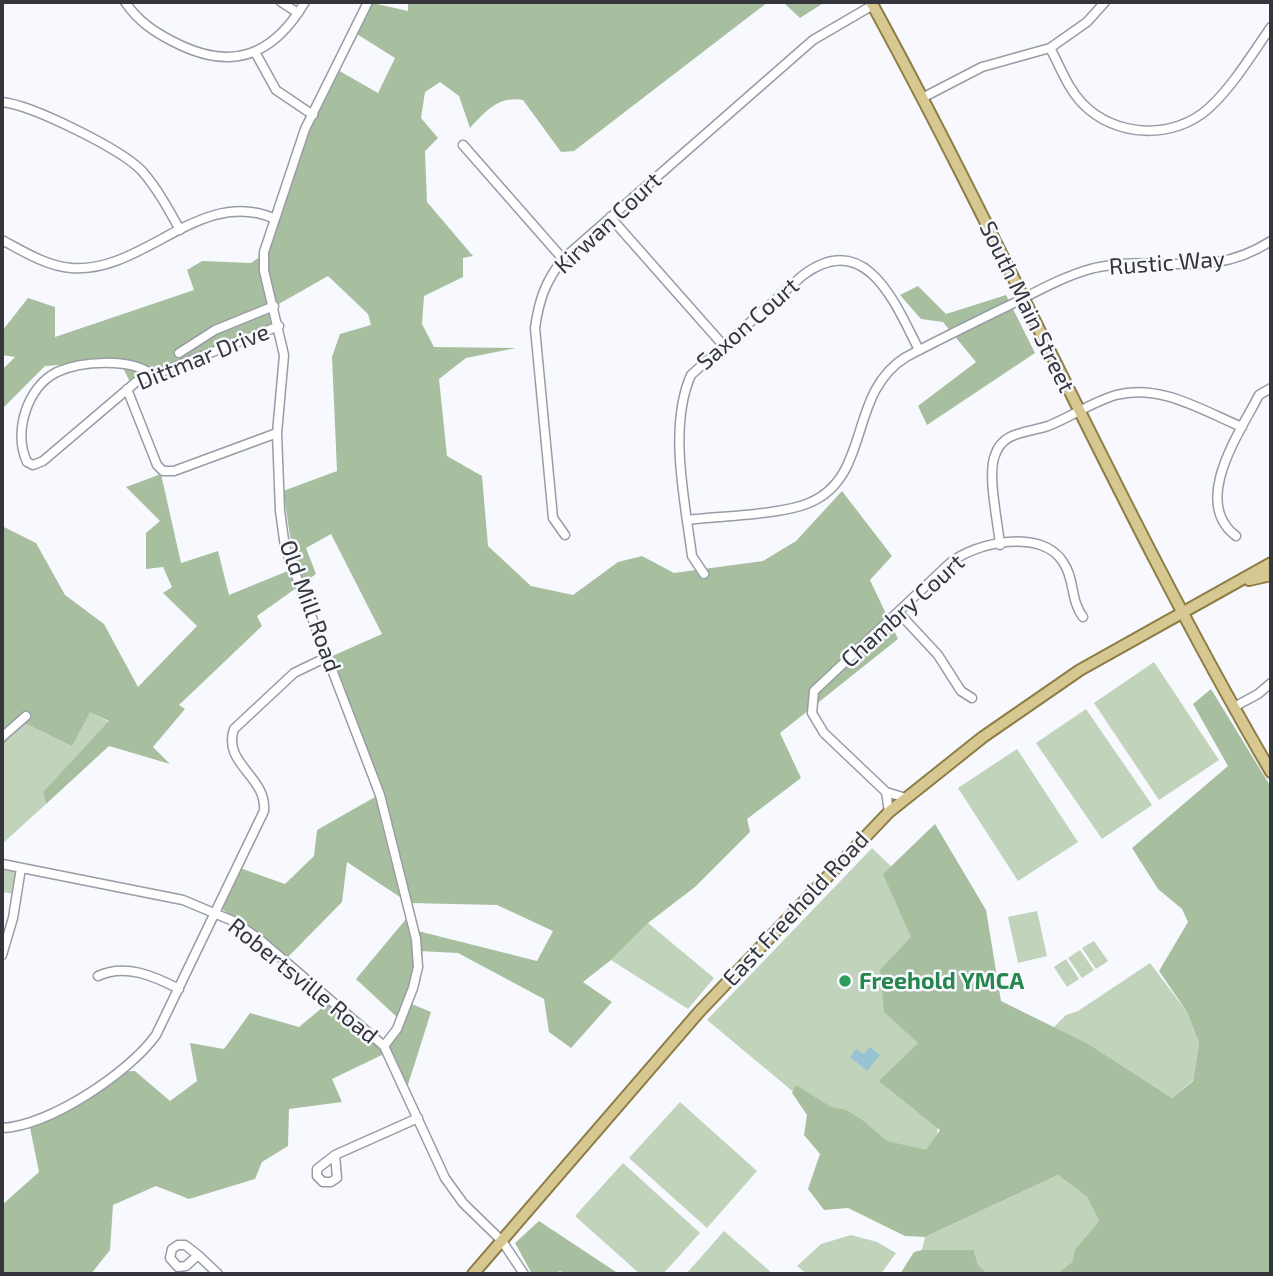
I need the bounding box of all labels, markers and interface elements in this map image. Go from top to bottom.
street label: Kirwan Court [549,167,667,279]
street label: South Main Street [974,217,1080,397]
street label: Rustic Way [1108,245,1226,281]
street label: Saxon Court [691,272,805,376]
street label: Dittmar Drive [133,318,273,396]
street label: Old Mill Road [273,536,347,676]
street label: Chambry Court [836,549,970,673]
street label: East Freehold Road [717,826,875,992]
street label: Robertsville Road [223,912,383,1050]
place label: Freehold YMCA [859,967,1024,995]
marker: Freehold YMCA [837,973,853,989]

